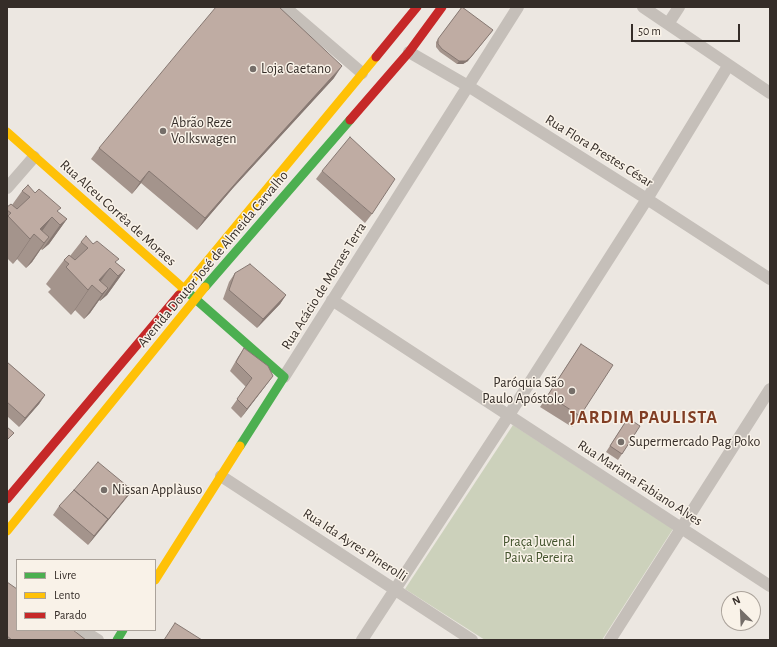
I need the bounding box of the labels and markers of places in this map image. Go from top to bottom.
place label: Loja Caetano [261,61,331,77]
marker: Loja Caetano [248,64,258,74]
place label: Abrão Reze Volkswagen [171,115,236,148]
marker: Abrão Reze Volkswagen [158,126,168,136]
place label: Paróquia São Paulo Apóstolo [482,375,564,408]
marker: Paróquia São Paulo Apóstolo [567,386,577,396]
place label: Supermercado Pag Poko [629,434,760,450]
marker: Supermercado Pag Poko [616,437,626,447]
place label: Nissan Applàuso [112,482,202,498]
marker: Nissan Applàuso [99,485,109,495]

